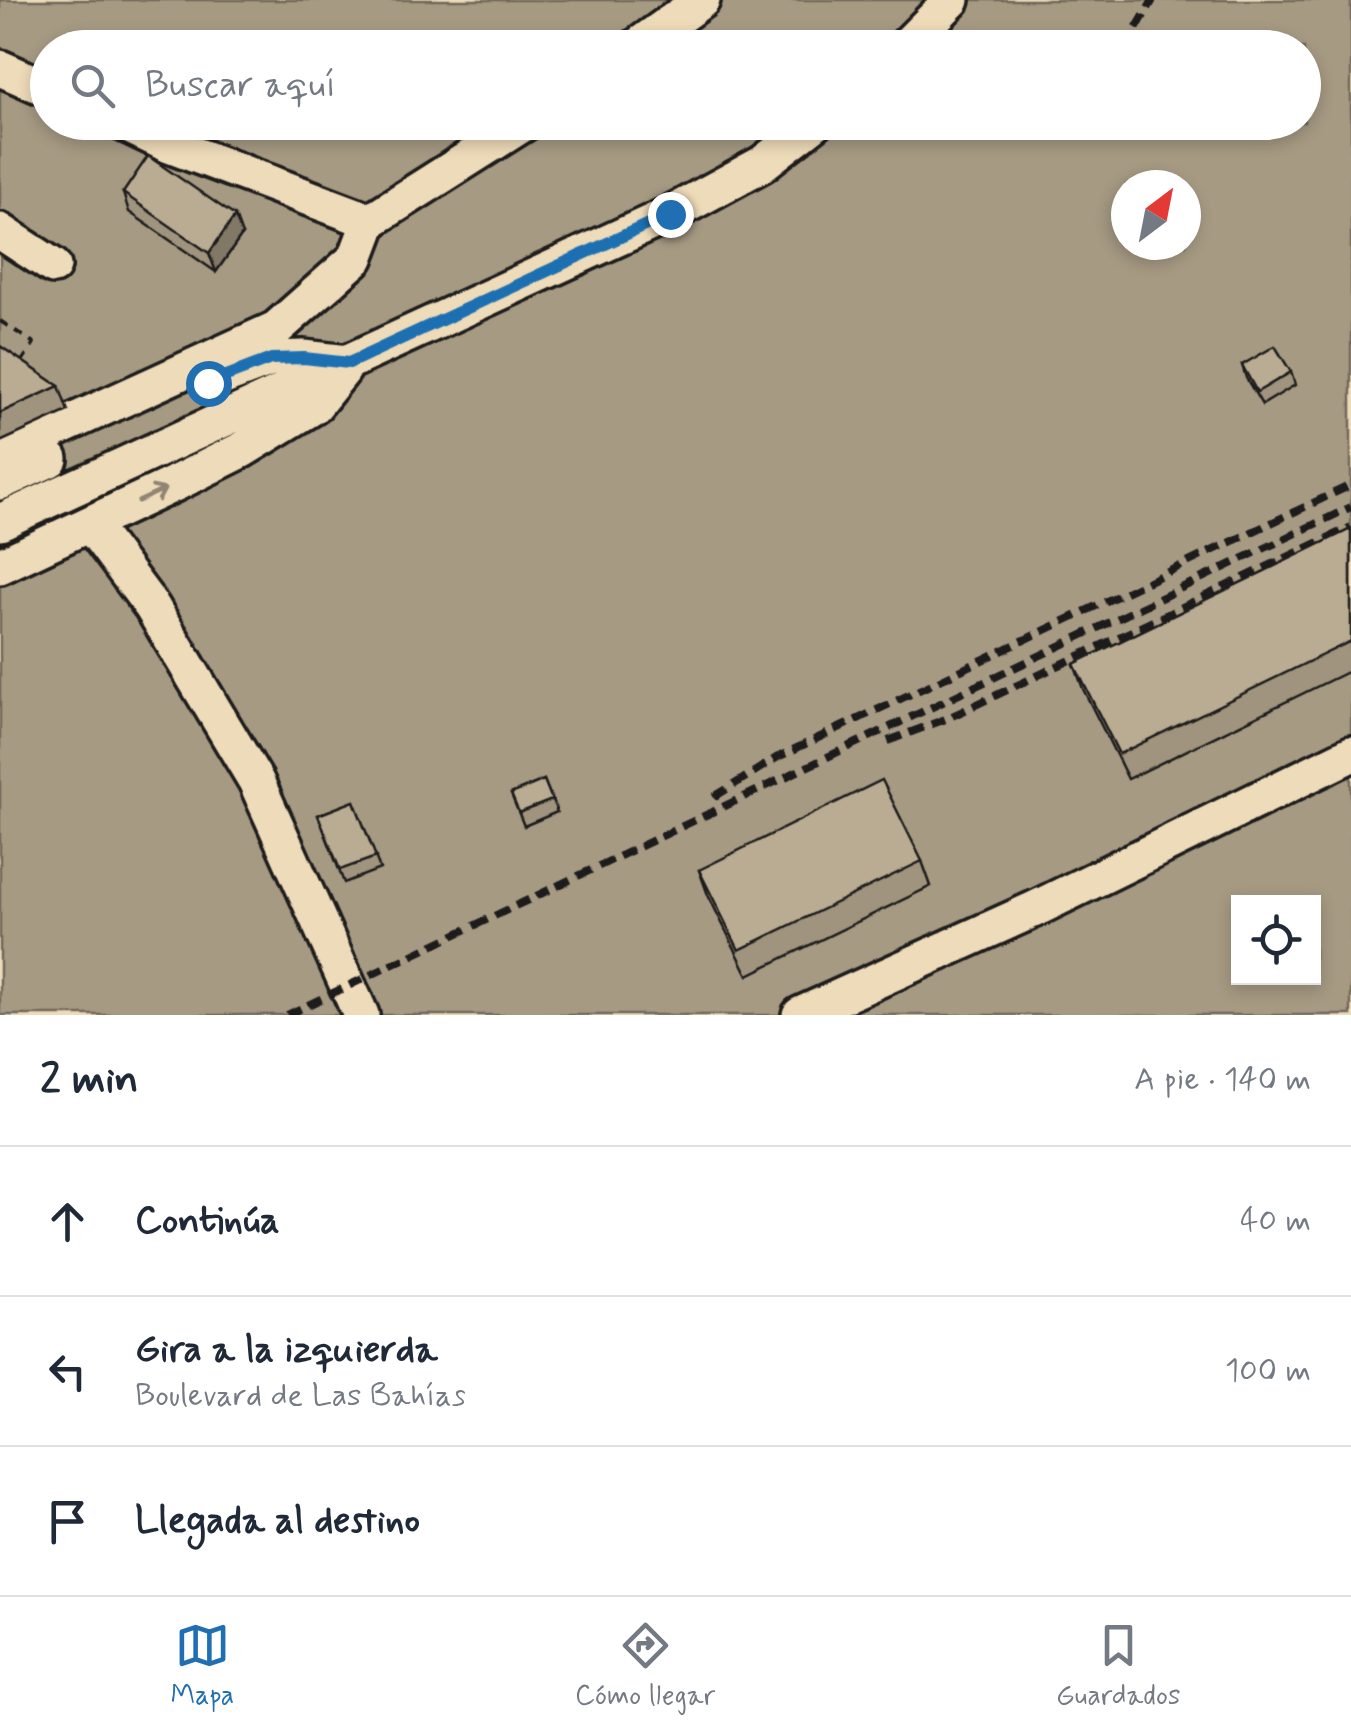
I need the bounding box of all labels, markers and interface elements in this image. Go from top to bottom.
search box [30,30,1321,140]
icon: search [65,58,120,113]
text: Buscar aquí [145,61,336,110]
north arrow [1111,170,1201,260]
route end [648,192,694,238]
route start [186,361,232,407]
one-way arrow [136,484,166,503]
map controls [1231,895,1321,985]
button: locate [1231,895,1321,985]
text: 2 min [40,1053,139,1108]
text: A pie · 140 m [1134,1059,1311,1101]
icon: ahead [40,1194,95,1249]
text: Continúa [135,1197,280,1246]
text: 40 m [1240,1200,1311,1242]
text: Gira a la izquierda [135,1326,438,1375]
icon: left [40,1344,95,1399]
text: 100 m [1225,1350,1311,1392]
text: Boulevard de Las Bahías [135,1375,466,1417]
icon: arrive [40,1494,95,1549]
text: Llegada al destino [135,1497,420,1546]
tab: Mapa [170,1618,234,1715]
tab: Cómo llegar [575,1618,715,1715]
tab: Guardados [1056,1618,1181,1715]

